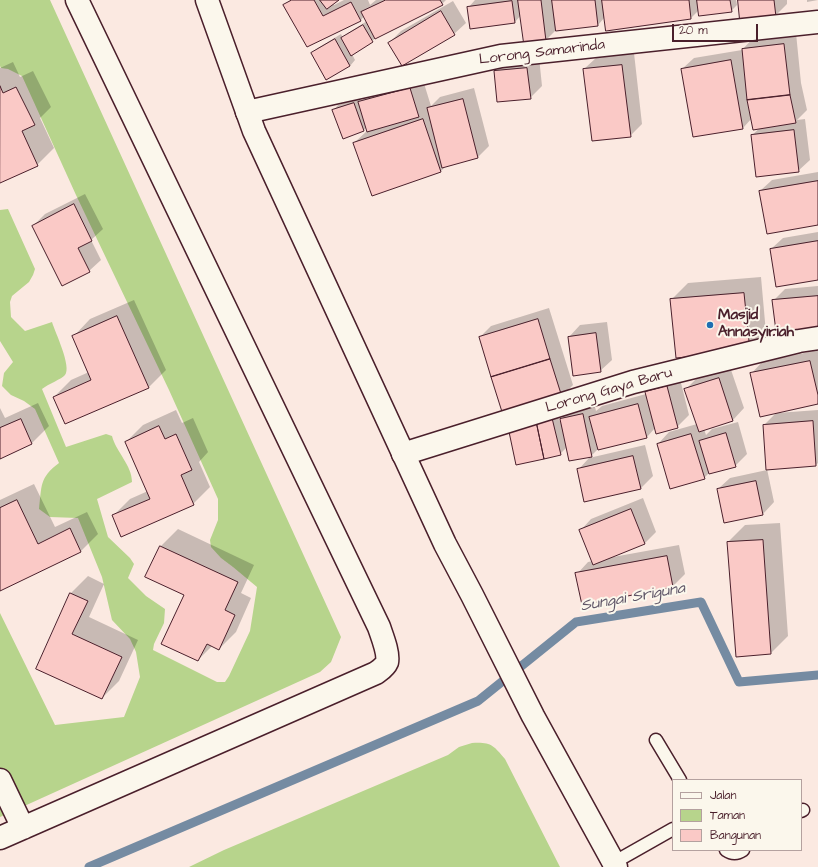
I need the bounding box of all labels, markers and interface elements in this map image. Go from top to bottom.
scale bar [674,16,760,42]
text: 20 m [679,22,708,39]
street label: Lorong Samarinda [478,36,606,70]
place label: Masjid Annasyiriah [718,307,794,342]
marker: Masjid Annasyiriah [705,320,715,330]
street label: Lorong Gaya Baru [544,364,674,418]
water label: Sungai Sriguna [579,579,687,617]
legend [672,779,802,851]
text: Jalan [710,787,736,804]
text: Taman [710,807,745,824]
text: Bangunan [710,827,761,844]

